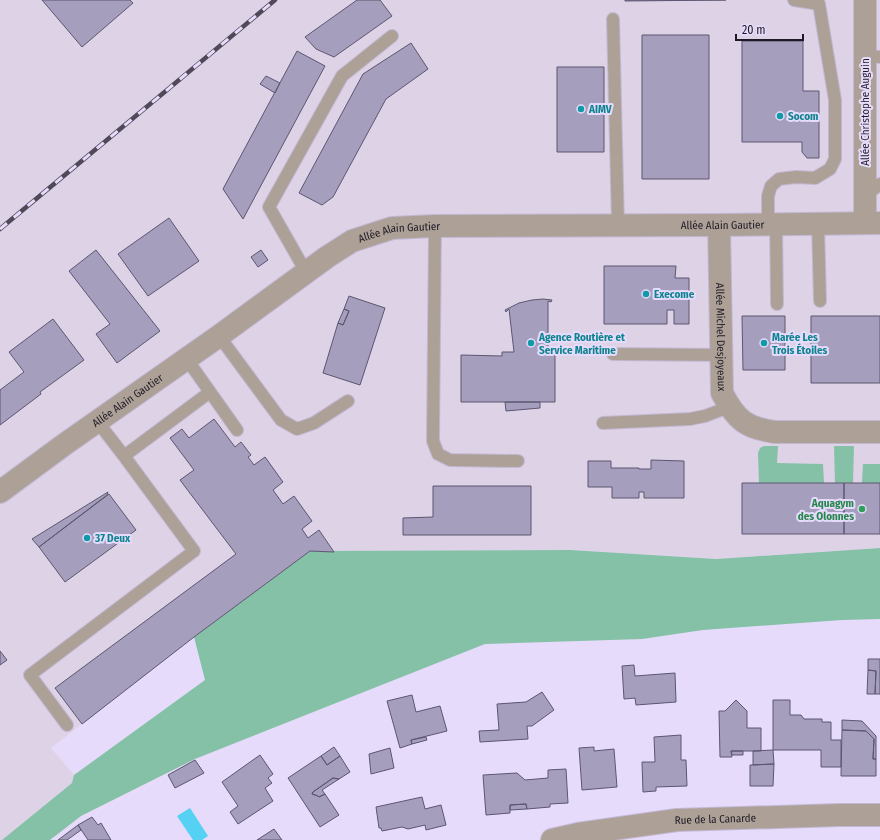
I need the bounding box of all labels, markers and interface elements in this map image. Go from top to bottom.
scale bar [736,16,803,42]
text: 20 m [742,23,766,37]
street label: Allée Christophe Auguin [859,58,872,166]
place label: AIMV [588,103,612,116]
marker: AIMV [576,104,586,114]
place label: Socom [788,110,818,123]
marker: Socom [775,111,785,121]
street label: Allée Alain Gautier [681,218,764,232]
street label: Allée Alain Gautier [357,219,440,245]
street label: Allée Michel Desjoyeaux [714,283,728,391]
place label: Execome [654,288,695,301]
marker: Execome [641,289,651,299]
place label: Agence Routière et Service Maritime [538,331,625,357]
place label: Marée Les Trois Étoiles [772,331,828,357]
marker: Agence Routière et Service Maritime [526,338,536,348]
marker: Marée Les Trois Étoiles [759,338,769,348]
street label: Allée Alain Gautier [90,371,165,430]
place label: Aquagym des Olonnes [798,497,854,523]
marker: Aquagym des Olonnes [857,504,867,514]
place label: 37 Deux [94,532,131,545]
marker: 37 Deux [82,533,92,543]
street label: Rue de la Canarde [674,811,756,827]

